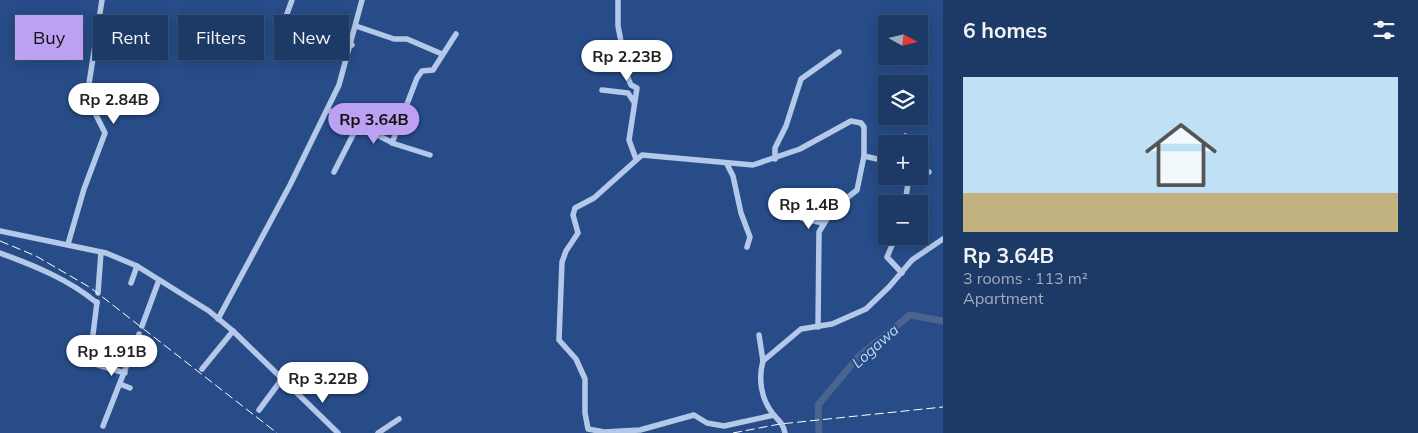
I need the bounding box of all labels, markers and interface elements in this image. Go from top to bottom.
chip: Buy [15,15,83,60]
chip: Rent [93,15,168,60]
chip: Filters [178,15,264,60]
chip: New [274,15,349,60]
north arrow [878,15,928,65]
map controls [878,15,928,245]
icon: filters [1370,16,1398,44]
text: 6 homes [963,17,1047,43]
pin: Rp 2.23B [575,39,679,82]
text: Rp 2.23B [592,46,662,66]
button: layers [878,75,928,125]
pin: Rp 2.84B [62,82,166,125]
text: Rp 2.84B [79,89,149,109]
pin: Rp 3.64B [322,102,426,145]
text: Rp 3.64B [339,109,409,129]
icon: home [1136,110,1226,200]
button: + [878,135,928,185]
pin: Rp 1.4B [763,188,855,230]
text: Rp 1.4B [779,194,839,214]
button: − [878,195,928,245]
text: Rp 3.64B [963,242,1054,268]
text: 3 rooms · 113 m² [963,268,1088,288]
text: Apartment [963,288,1044,308]
water label: Logawa [848,320,902,372]
pin: Rp 1.91B [60,334,164,377]
text: Rp 1.91B [77,341,147,361]
pin: Rp 3.22B [271,362,375,404]
text: Rp 3.22B [288,368,358,388]

